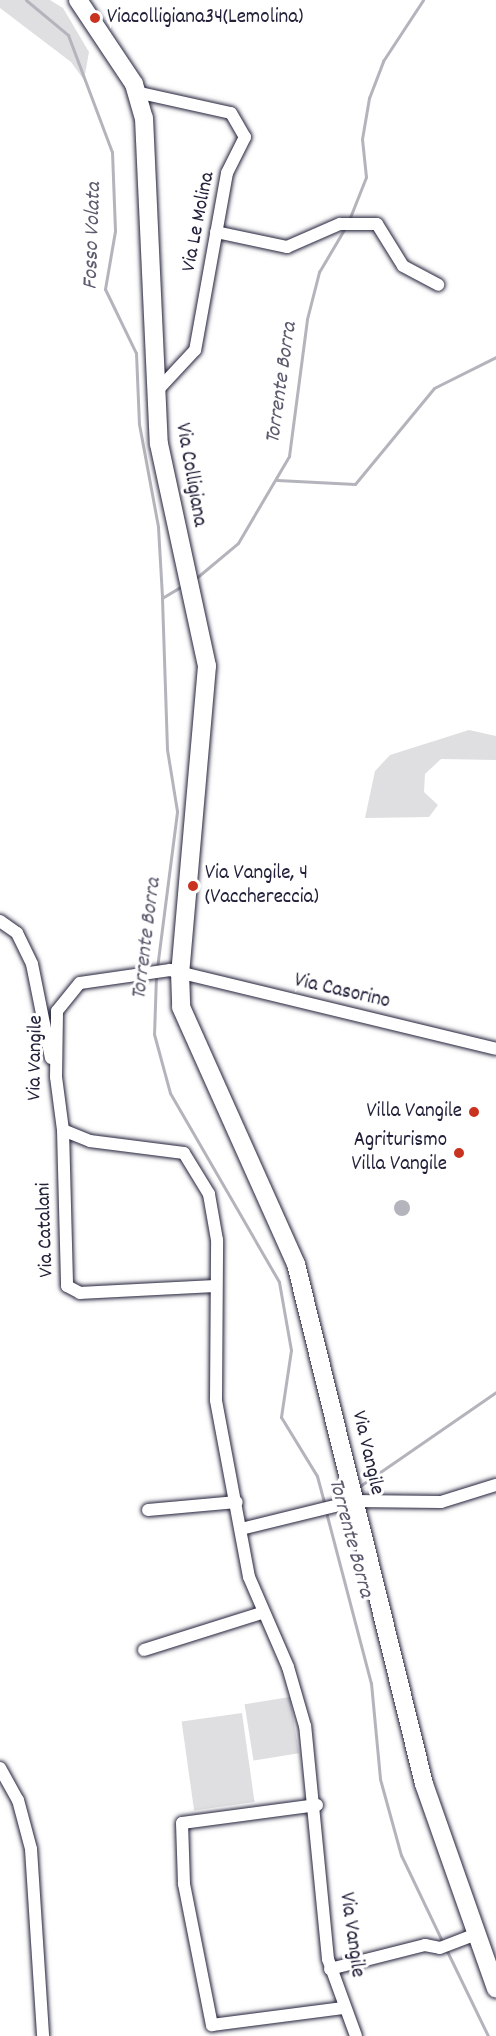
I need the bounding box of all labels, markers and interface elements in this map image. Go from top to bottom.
place label: Viacolligiana34(Lemolina) [107,5,303,31]
marker: Viacolligiana34(Lemolina) [88,11,102,25]
street label: Via Le Molina [177,170,221,274]
water label: Fosso Volata [78,182,108,290]
water label: Torrente Borra [260,321,304,445]
street label: Via Colligiana [169,421,211,529]
place label: Via Vangile, 4 (Vacchereccia) [205,861,319,911]
water label: Torrente Borra [126,877,168,1001]
marker: Via Vangile, 4 (Vacchereccia) [186,879,200,893]
street label: Via Casorino [292,969,392,1015]
street label: Via Vangile [23,1015,49,1101]
place label: Villa Vangile [366,1099,462,1125]
marker: Villa Vangile [467,1105,481,1119]
place label: Agriturismo Villa Vangile [351,1128,447,1178]
marker: Agriturismo Villa Vangile [452,1146,466,1160]
street label: Via Catalani [32,1182,60,1278]
street label: Via Vangile [345,1408,389,1498]
water label: Torrente Borra [321,1475,379,1601]
street label: Via Vangile [333,1891,369,1979]

